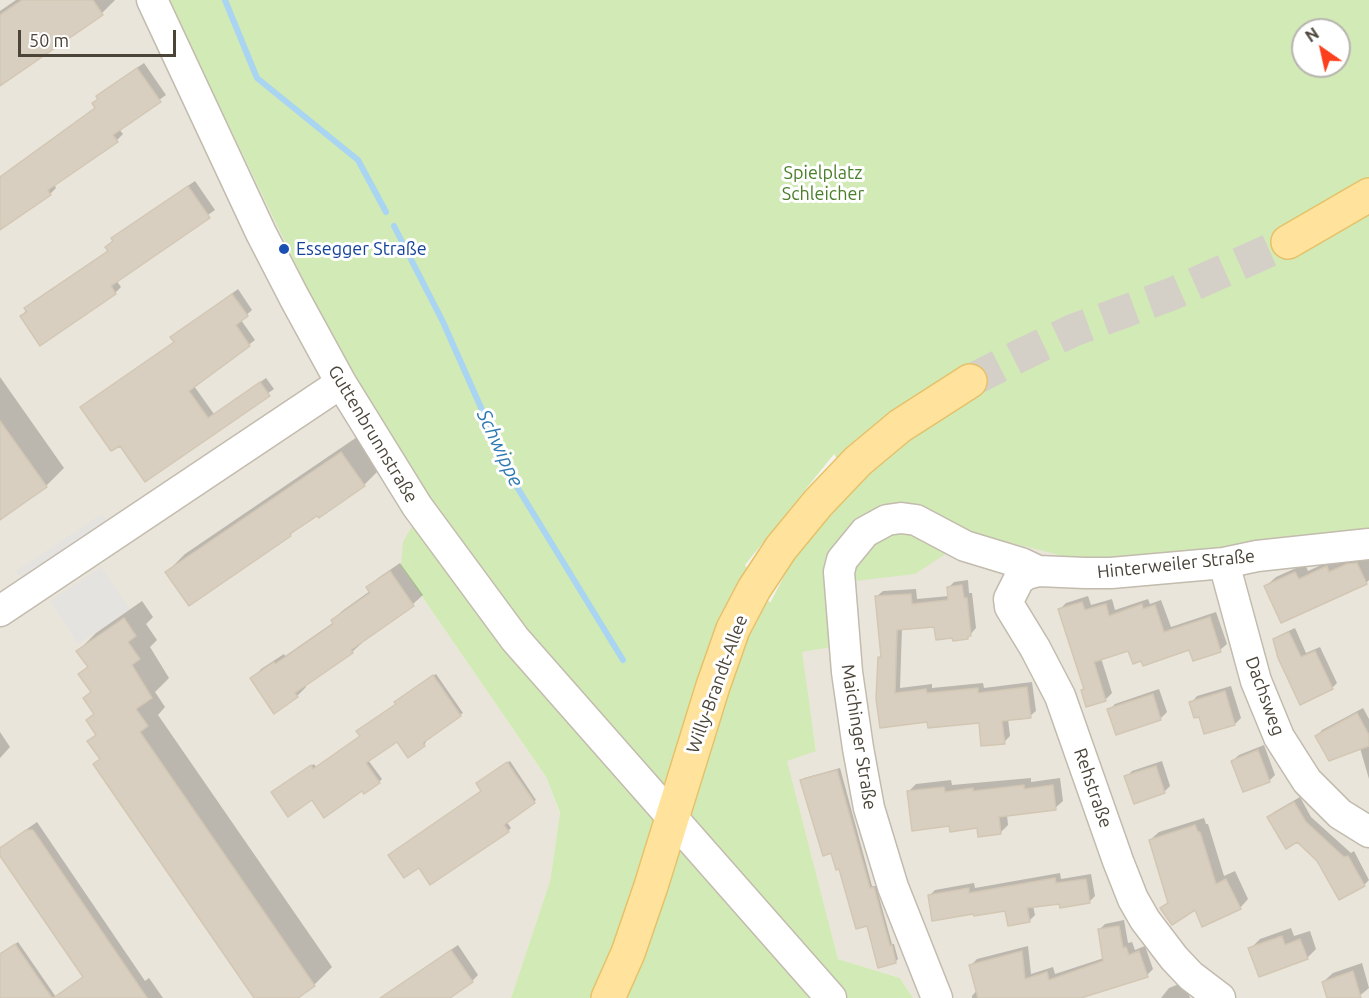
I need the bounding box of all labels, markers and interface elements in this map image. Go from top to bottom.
scale bar [21,18,178,56]
north arrow [1291,18,1351,78]
text: N [1302,24,1322,46]
text: 50 m [29,30,69,50]
park label: Spielplatz Schleicher [782,162,864,204]
place label: Essegger Straße [296,238,427,260]
marker: Essegger Straße [277,242,291,256]
street label: Guttenbrunnstraße [323,361,423,507]
water label: Schwippe [472,406,528,490]
street label: Hinterweiler Straße [1096,545,1256,583]
street label: Willy-Brandt-Allee [682,612,752,756]
street label: Dachsweg [1241,653,1289,739]
street label: Maichinger Straße [837,663,881,811]
street label: Rehstraße [1069,745,1117,831]

